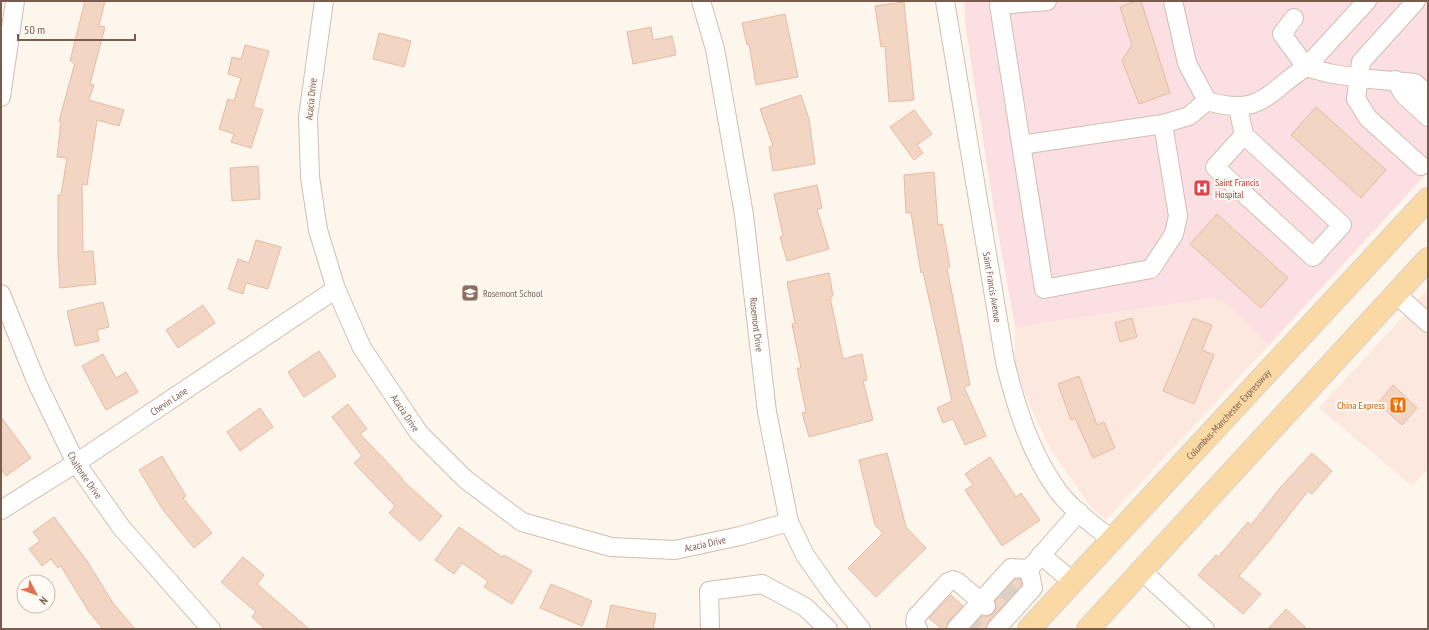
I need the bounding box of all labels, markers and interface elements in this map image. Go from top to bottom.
scale bar [18,16,135,42]
text: 50 m [24,22,45,37]
street label: Acacia Drive [302,77,320,121]
place label: Saint Francis Hospital [1215,176,1260,201]
hospital icon: Saint Francis Hospital [1192,178,1212,198]
street label: Saint Francis Avenue [980,251,1005,323]
school or university icon: Rosemont School [460,283,480,303]
place label: Rosemont School [483,287,543,300]
street label: Rosemont Drive [747,297,766,353]
street label: Columbus-Manchester Expressway [1183,366,1274,462]
street label: Chevin Lane [148,384,190,418]
street label: Acacia Drive [388,392,423,434]
restaurant icon: China Express [1388,395,1408,415]
place label: China Express [1337,399,1386,412]
street label: Chalfonte Drive [65,449,105,501]
street label: Acacia Drive [683,533,727,554]
north arrow [16,574,56,614]
text: N [36,594,51,607]

